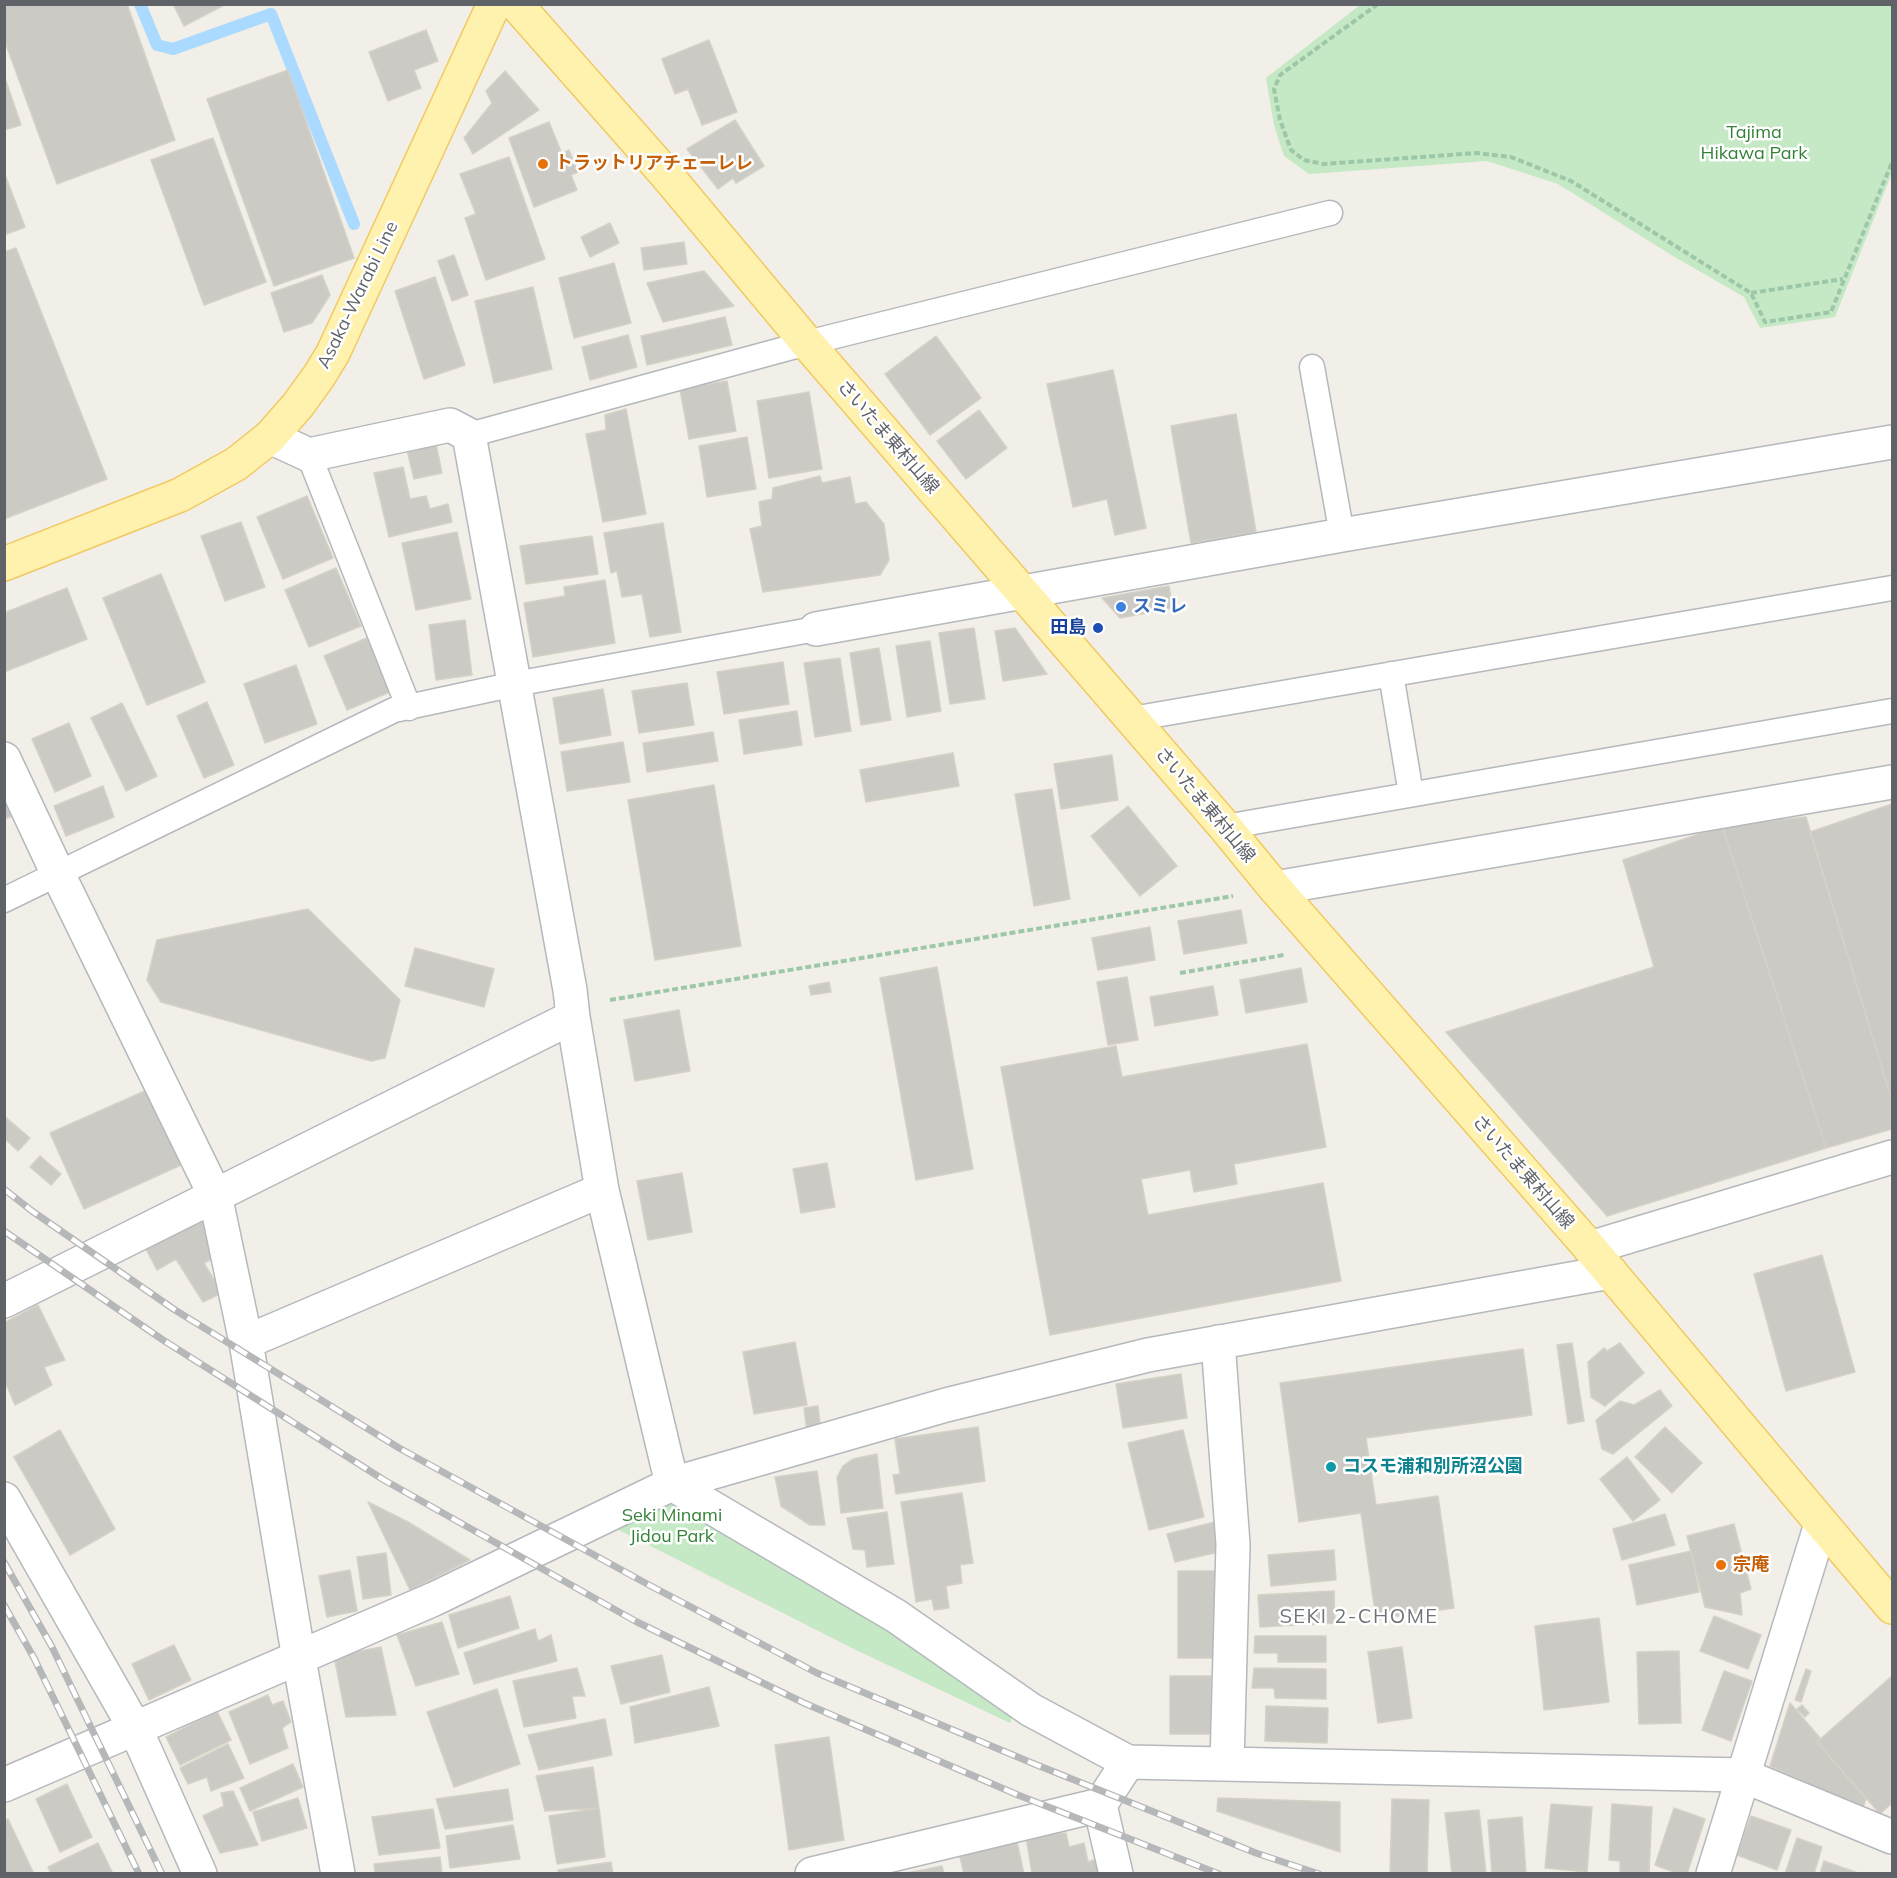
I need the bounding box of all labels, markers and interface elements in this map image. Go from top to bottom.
park label: Tajima Hikawa Park [1701,122,1807,164]
place label: トラットリアチェーレレ [555,153,753,175]
marker: トラットリアチェーレレ [536,157,550,171]
street label: Asaka-Warabi Line [313,218,403,372]
street label: さいたま東村山線 [833,376,943,498]
place label: スミレ [1133,596,1187,618]
marker: スミレ [1114,600,1128,614]
place label: 田島 [1050,617,1086,639]
marker: 田島 [1091,621,1105,635]
street label: さいたま東村山線 [1150,743,1260,867]
street label: さいたま東村山線 [1468,1111,1578,1233]
place label: コスモ浦和別所沼公園 [1343,1456,1523,1478]
marker: コスモ浦和別所沼公園 [1324,1460,1338,1474]
park label: Seki Minami Jidou Park [622,1505,722,1547]
place label: 宗庵 [1733,1554,1769,1576]
marker: 宗庵 [1714,1558,1728,1572]
district label: SEKI 2-CHOME [1279,1605,1439,1629]

